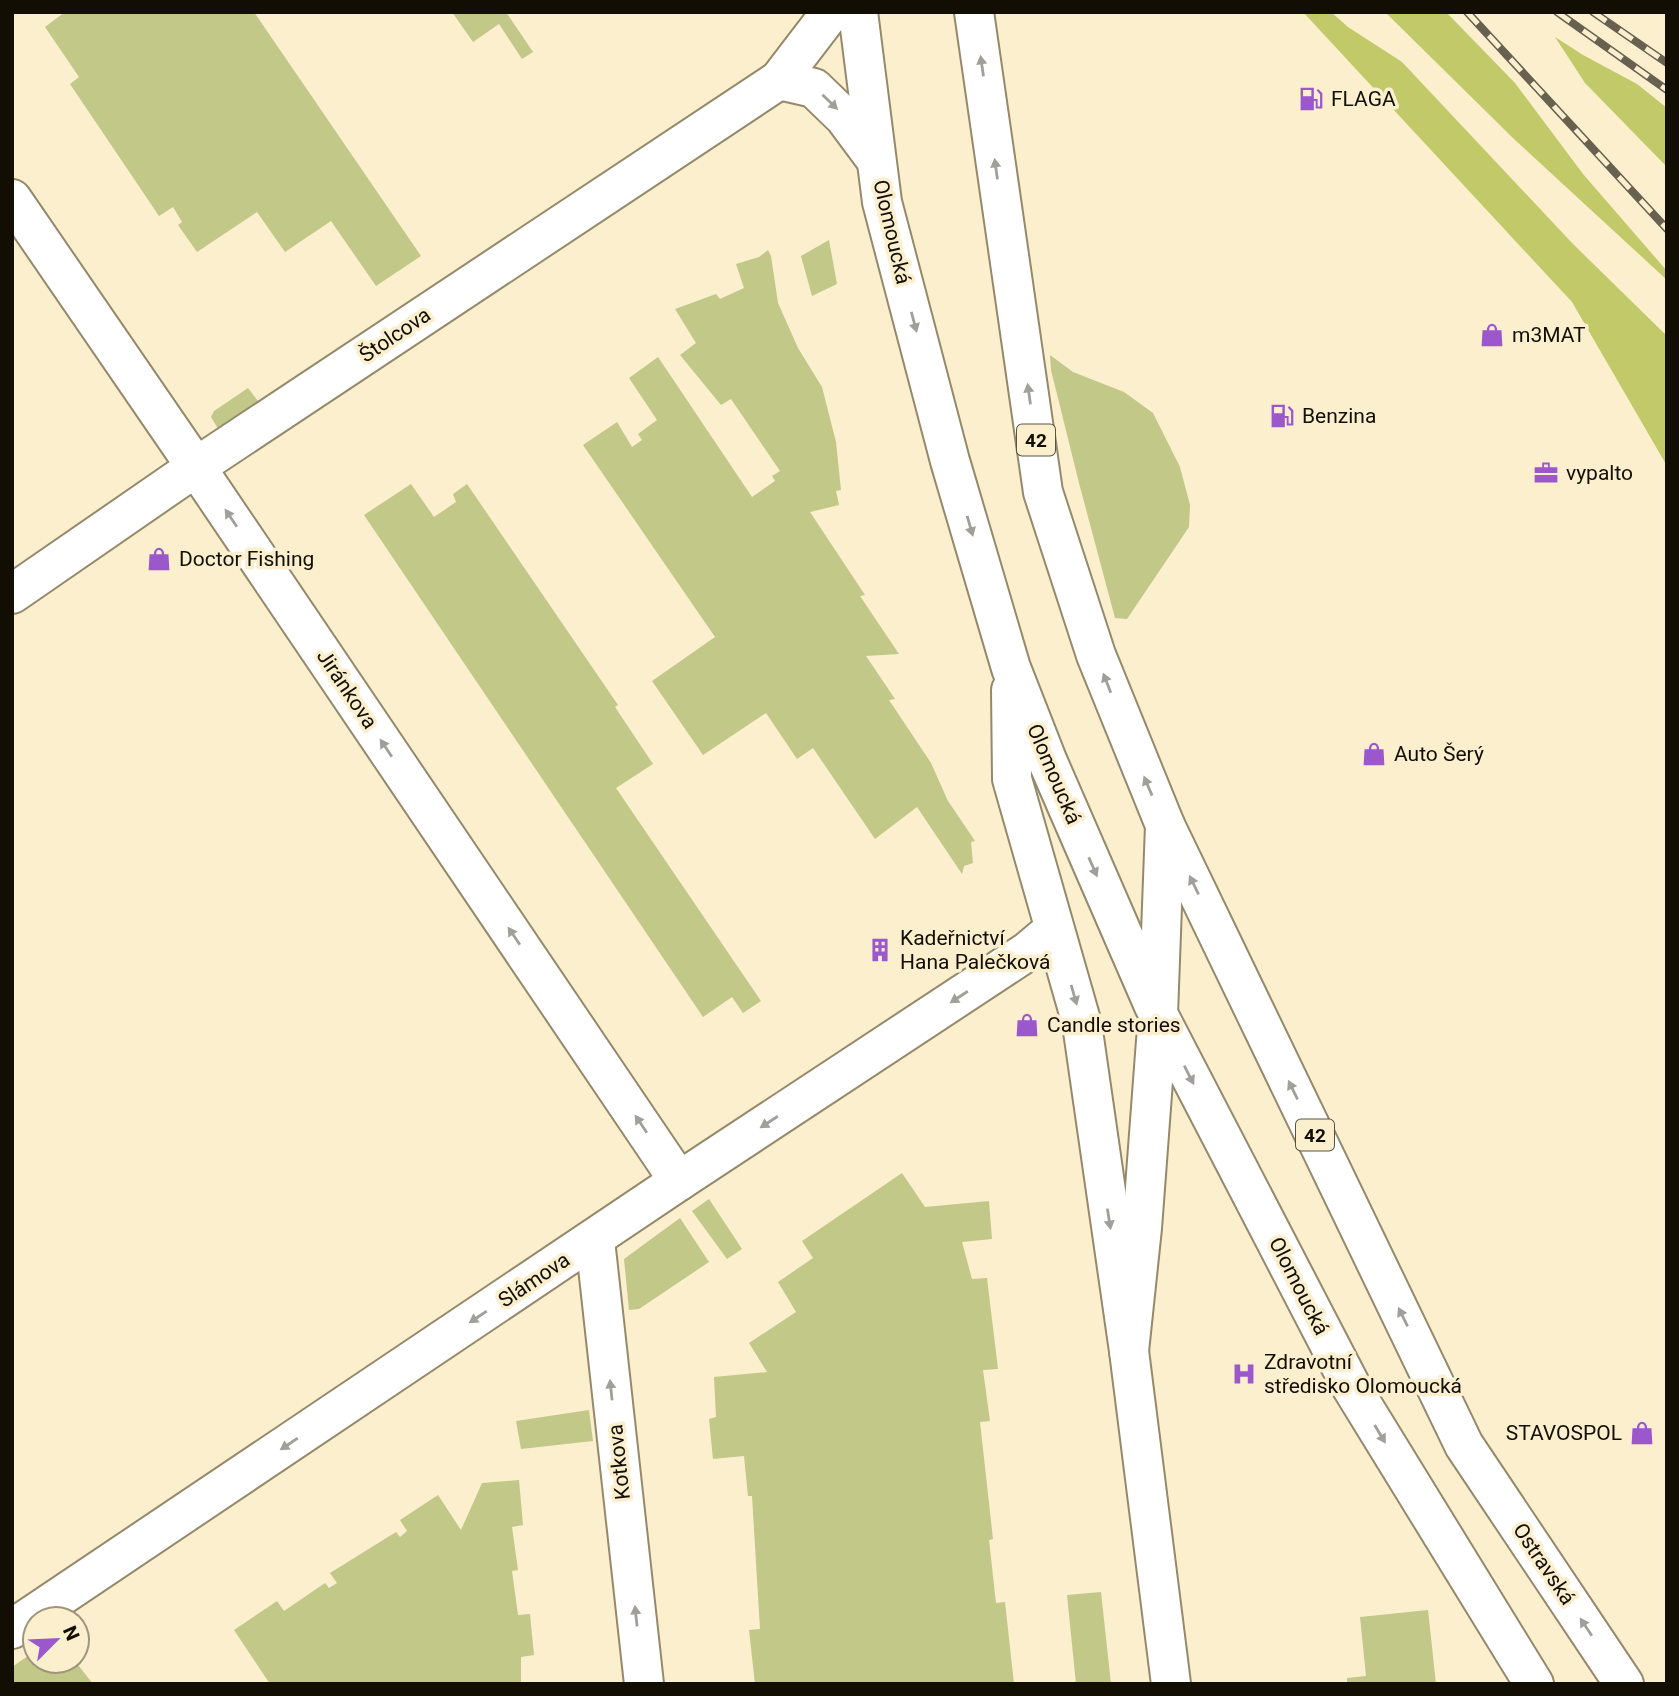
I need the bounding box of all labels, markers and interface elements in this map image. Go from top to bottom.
one-way arrow [976,55,987,77]
fuel station icon: FLAGA [1297,85,1325,113]
place label: FLAGA [1331,87,1396,111]
one-way arrow [821,94,838,111]
one-way arrow [990,158,1001,180]
street label: Olomoucká [868,177,916,287]
street label: Štolcova [355,303,435,367]
one-way arrow [909,311,920,333]
shop icon: m3MAT [1478,321,1506,349]
place label: m3MAT [1512,323,1586,347]
one-way arrow [1023,383,1034,405]
fuel station icon: Benzina [1268,402,1296,430]
place label: Benzina [1302,404,1376,428]
road number: 42 [1017,424,1055,456]
office icon: vypalto [1532,459,1560,487]
place label: vypalto [1566,461,1633,485]
one-way arrow [225,509,238,528]
one-way arrow [965,516,975,537]
shop icon: Doctor Fishing [145,545,173,573]
place label: Doctor Fishing [179,547,314,571]
street label: Jiránkova [312,645,382,733]
one-way arrow [1101,673,1112,694]
street label: Olomoucká [1022,720,1086,828]
one-way arrow [380,738,393,757]
shop icon: Auto Šerý [1360,740,1388,768]
place label: Auto Šerý [1394,742,1484,766]
one-way arrow [1143,775,1154,796]
one-way arrow [1088,856,1099,877]
one-way arrow [1188,875,1199,896]
one-way arrow [507,926,520,946]
place label: Kadeřnictví Hana Palečková [900,926,1050,974]
building icon: Kadeřnictví Hana Palečková [866,936,894,964]
one-way arrow [1069,984,1079,1005]
one-way arrow [950,990,968,1004]
shop icon: Candle stories [1013,1011,1041,1039]
place label: Candle stories [1047,1013,1181,1037]
one-way arrow [1183,1065,1195,1085]
one-way arrow [1287,1080,1299,1100]
one-way arrow [635,1115,648,1134]
one-way arrow [760,1115,778,1129]
road number: 42 [1296,1120,1334,1150]
one-way arrow [1104,1208,1115,1230]
street label: Olomoucká [1264,1233,1334,1339]
street label: Slámova [494,1247,574,1313]
one-way arrow [1397,1307,1408,1327]
one-way arrow [469,1311,488,1324]
place label: Zdravotní středisko Olomoucká [1264,1350,1462,1398]
hospital icon: Zdravotní středisko Olomoucká [1230,1360,1258,1388]
one-way arrow [606,1379,617,1401]
shop icon: STAVOSPOL [1628,1419,1656,1447]
place label: STAVOSPOL [1506,1421,1622,1445]
street label: Kotkova [603,1423,635,1501]
one-way arrow [1373,1425,1386,1444]
one-way arrow [280,1437,298,1451]
street label: Ostravská [1508,1519,1580,1609]
north arrow [21,1605,91,1675]
one-way arrow [630,1605,641,1627]
one-way arrow [1579,1618,1593,1636]
text: N [58,1622,84,1644]

